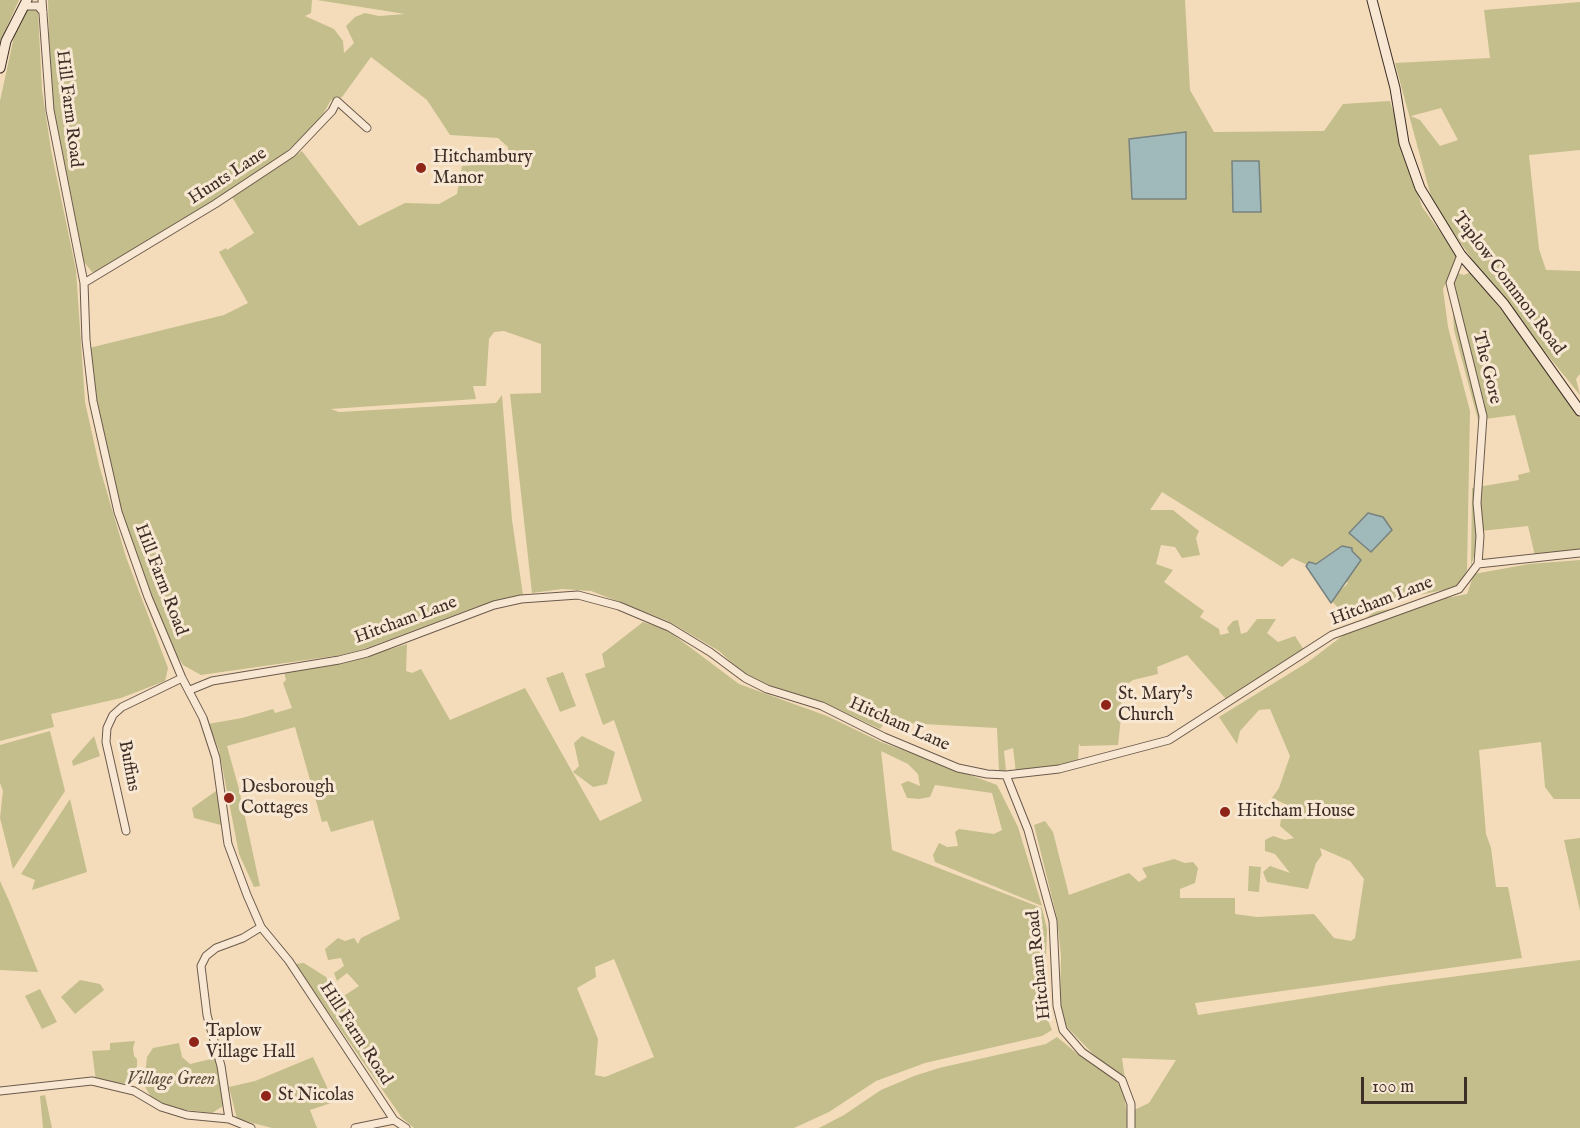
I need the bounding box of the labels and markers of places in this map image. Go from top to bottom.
place label: Hitchambury Manor [433,147,533,190]
marker: Hitchambury Manor [414,161,428,175]
place label: St. Mary's Church [1118,684,1193,726]
marker: St. Mary's Church [1099,698,1113,712]
place label: Desborough Cottages [241,777,334,820]
marker: Desborough Cottages [222,791,236,805]
place label: Hitcham House [1237,801,1355,823]
marker: Hitcham House [1218,805,1232,819]
place label: Taplow Village Hall [206,1021,295,1064]
marker: Taplow Village Hall [187,1035,201,1049]
place label: St Nicolas [278,1085,354,1107]
marker: St Nicolas [259,1089,273,1103]

